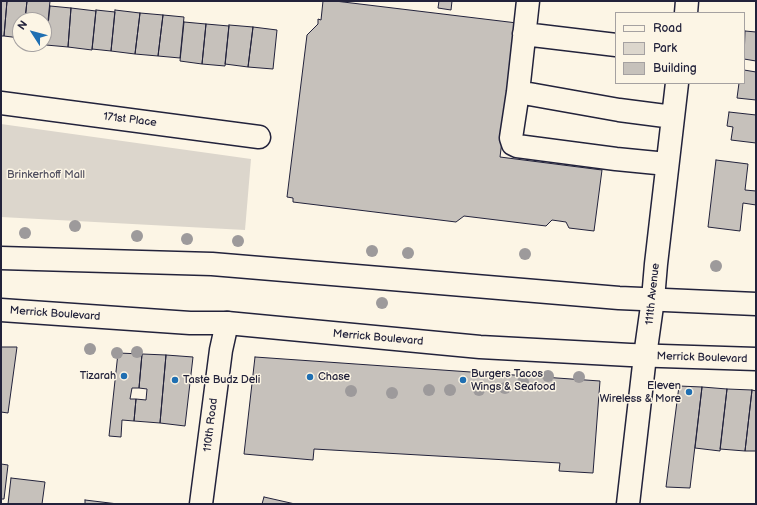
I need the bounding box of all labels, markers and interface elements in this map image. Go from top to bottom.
north arrow [12,12,52,52]
legend [615,12,745,84]
text: N [15,18,30,32]
text: Road [653,21,682,36]
text: Park [653,41,677,56]
text: Building [653,61,697,76]
street label: 171st Place [103,110,157,130]
park label: Brinkerhoff Mall [7,168,85,182]
street label: 111th Avenue [643,262,663,326]
street label: Merrick Boulevard [9,304,101,324]
street label: Merrick Boulevard [332,327,424,349]
street label: Merrick Boulevard [656,350,748,366]
place label: Burgers Tacos Wings & Seafood [471,367,555,393]
place label: Tizarah [80,369,116,383]
place label: Chase [318,370,350,384]
marker: Tizarah [119,371,129,381]
marker: Chase [305,372,315,382]
place label: Taste Budz Deli [183,373,260,387]
marker: Taste Budz Deli [170,375,180,385]
marker: Burgers Tacos Wings & Seafood [458,375,468,385]
place label: Eleven Wireless & More [600,379,681,405]
marker: Eleven Wireless & More [684,387,694,397]
street label: 110th Road [201,397,221,453]

